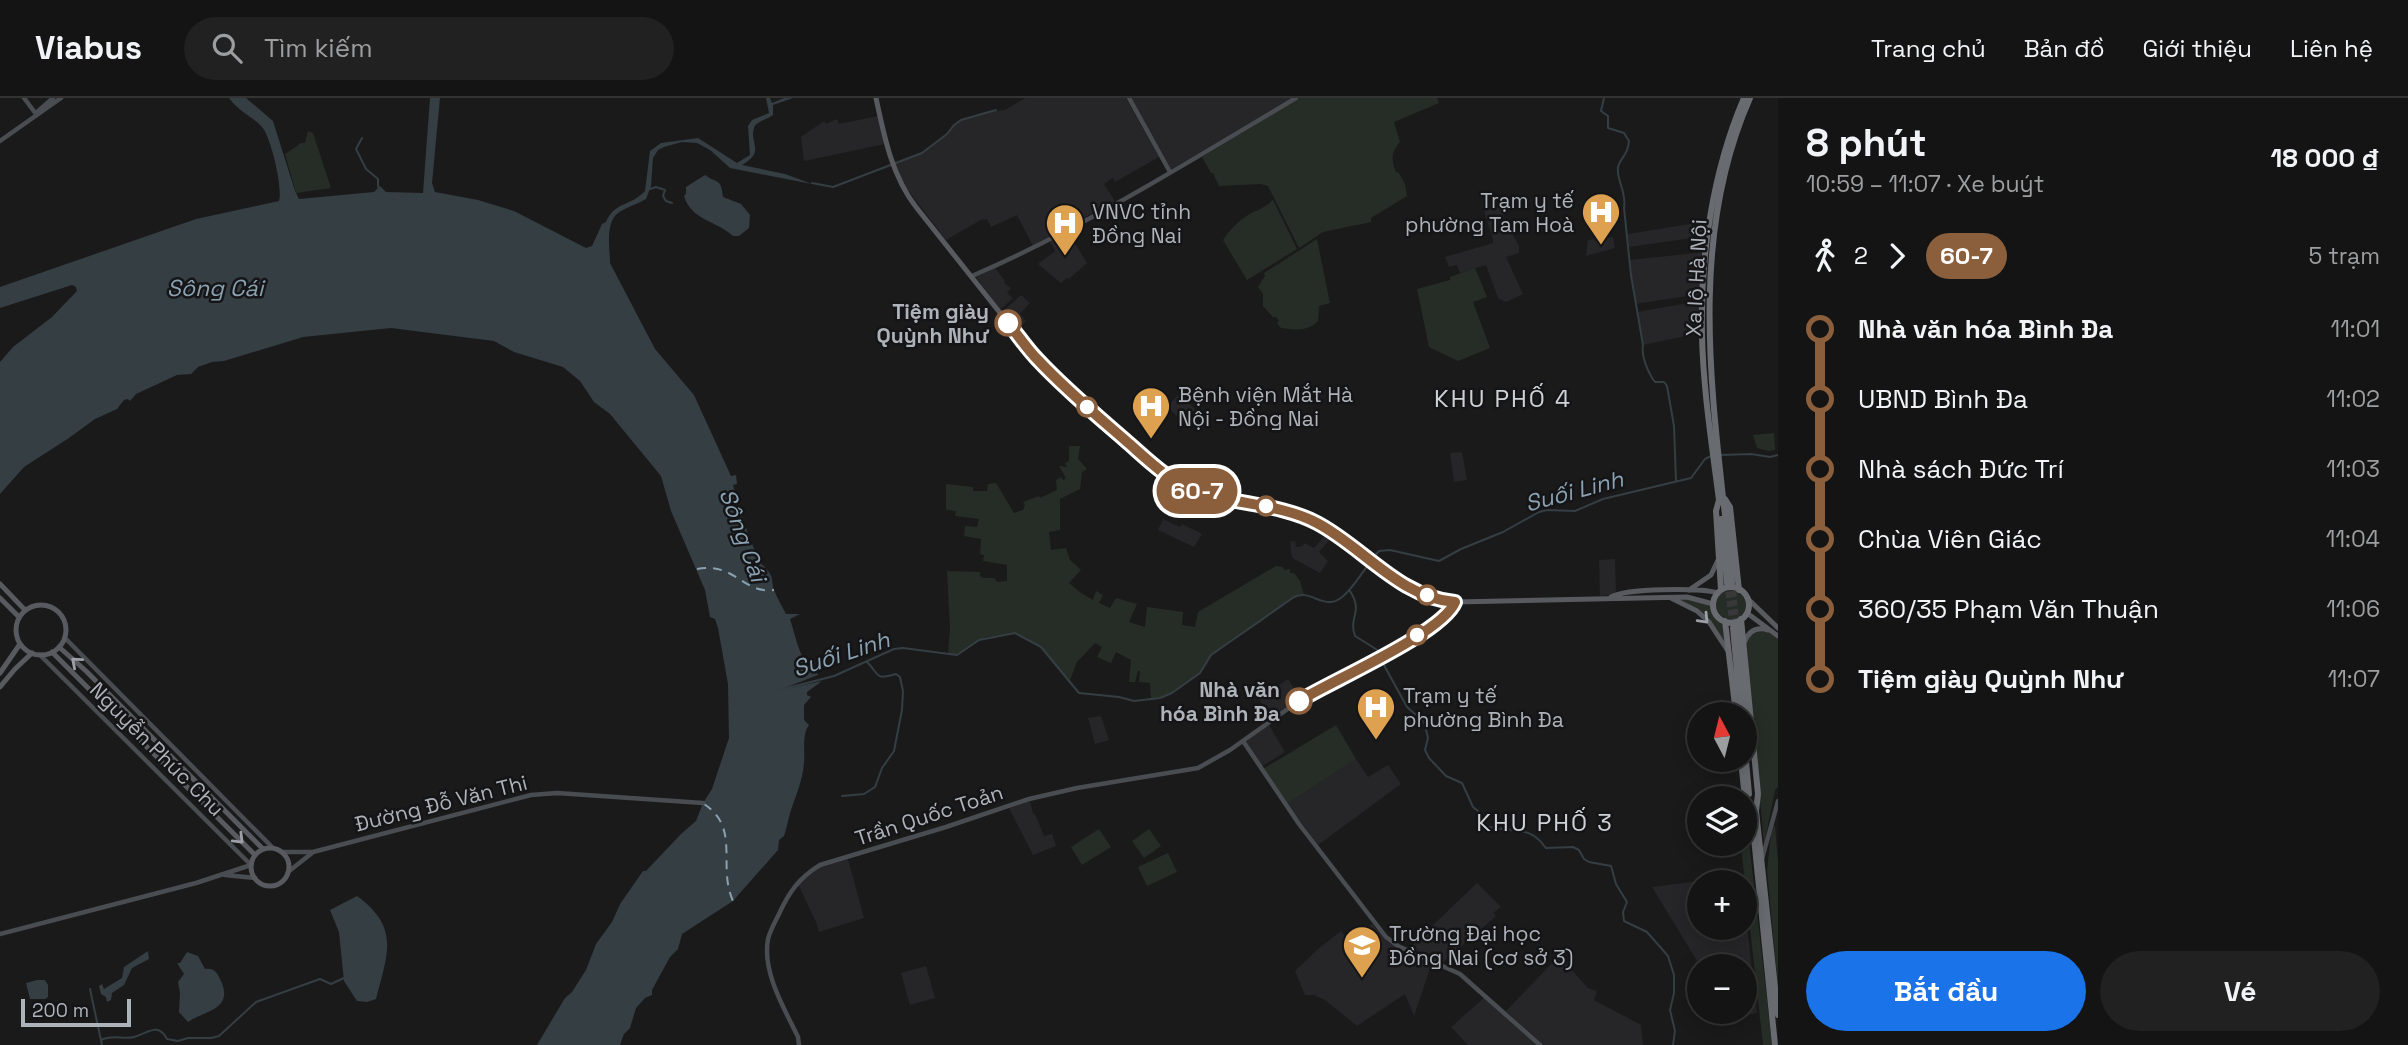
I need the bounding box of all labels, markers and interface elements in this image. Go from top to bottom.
search box [184,17,674,80]
text: Viabus [35,27,142,69]
icon: search [208,29,246,67]
text: Tìm kiếm [264,31,373,65]
text: Trang chủ [1871,33,1986,64]
text: Bản đồ [2024,33,2105,64]
text: Giới thiệu [2143,33,2252,64]
text: Liên hệ [2290,33,2373,64]
text: 8 phút [1806,119,1927,167]
text: 18 000 ₫ [2271,141,2380,175]
text: 10:59 – 11:07 · Xe buýt [1806,169,2044,199]
place label: Trạm y tế phường Tam Hoà [1405,187,1575,238]
hospital icon: Trạm y tế phường Tam Hoà [1580,191,1622,246]
place label: VNVC tỉnh Đồng Nai [1092,198,1191,249]
hospital icon: VNVC tỉnh Đồng Nai [1044,202,1086,257]
street label: Xa lộ Hà Nội [1679,219,1713,337]
icon: walk [1806,237,1844,275]
icon: forward [1878,237,1916,275]
text: 60-7 [1940,240,1993,271]
text: 2 [1854,241,1868,271]
text: 5 trạm [2308,241,2380,271]
water label: Sông Cái [167,273,266,303]
place label: Tiệm giày Quỳnh Như [877,298,990,349]
marker: Tiệm giày Quỳnh Như [995,310,1021,336]
text: Nhà văn hóa Bình Đa [1858,312,2113,346]
text: 11:01 [2331,314,2380,344]
place label: Bệnh viện Mắt Hà Nội - Đồng Nai [1178,381,1353,432]
text: UBND Bình Đa [1858,382,2028,416]
district label: KHU PHỐ 4 [1434,383,1572,414]
text: 11:02 [2326,384,2380,414]
hospital icon: Bệnh viện Mắt Hà Nội - Đồng Nai [1130,385,1172,440]
unlabelled marker [1077,397,1097,417]
text: Nhà sách Đức Trí [1858,452,2064,486]
text: 11:03 [2326,454,2380,484]
water label: Suối Linh [1522,463,1627,518]
line badge: 60-7 [1148,468,1246,514]
text: 60-7 [1171,475,1224,506]
water label: Sông Cái [712,484,774,588]
unlabelled marker [1256,496,1276,516]
text: Chùa Viên Giác [1858,522,2042,556]
text: 11:04 [2326,524,2380,554]
unlabelled marker [1417,585,1437,605]
text: 360/35 Phạm Văn Thuận [1858,592,2159,626]
text: 11:06 [2326,594,2380,624]
one-way arrow [1696,611,1709,624]
water label: Suối Linh [789,624,894,684]
unlabelled marker [1407,625,1427,645]
one-way arrow [71,658,84,670]
text: Tiệm giày Quỳnh Như [1858,662,2124,696]
text: 11:07 [2328,664,2380,694]
street label: Nguyễn Phúc Chu [84,676,230,822]
place label: Nhà văn hóa Bình Đa [1160,676,1280,727]
place label: Trạm y tế phường Bình Đa [1403,682,1564,733]
hospital icon: Trạm y tế phường Bình Đa [1355,686,1397,741]
marker: Nhà văn hóa Bình Đa [1286,688,1312,714]
north arrow [1687,702,1757,772]
map controls [1687,702,1757,1024]
street label: Đường Đỗ Văn Thi [352,769,530,837]
street label: Trần Quốc Toản [852,778,1006,852]
button: layers [1687,786,1757,856]
district label: KHU PHỐ 3 [1476,807,1614,838]
one-way arrow [231,831,243,843]
button: + [1687,870,1757,940]
place label: Trường Đại học Đồng Nai (cơ sở 3) [1389,920,1574,971]
school or university icon: Trường Đại học Đồng Nai (cơ sở 3) [1341,924,1383,979]
button: Bắt đầu [1806,951,2086,1031]
button: Vé [2100,951,2380,1031]
button: − [1687,954,1757,1024]
scale bar [21,996,131,1028]
text: 200 m [32,998,89,1023]

